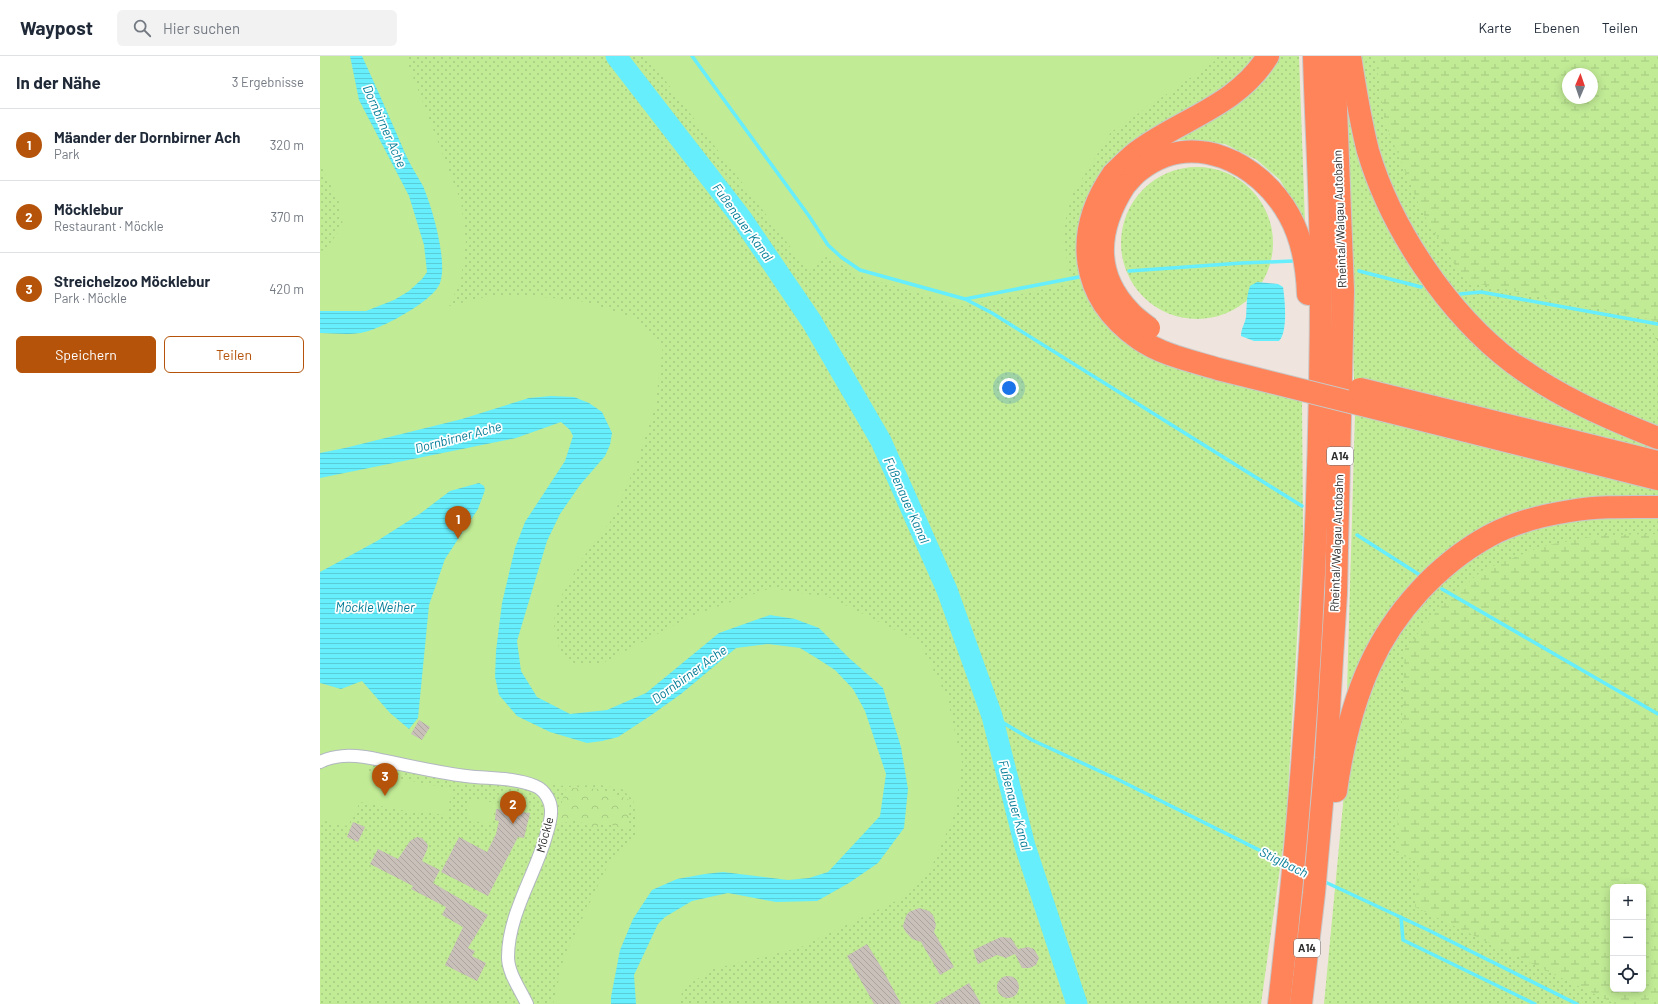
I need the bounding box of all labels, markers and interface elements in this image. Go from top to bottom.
search box [117,10,397,46]
text: Waypost [20,16,93,39]
icon: search [131,17,153,39]
text: Hier suchen [163,19,240,37]
text: Karte [1478,19,1512,36]
text: Ebenen [1534,19,1580,36]
text: Teilen [1602,19,1638,36]
north arrow [1562,68,1598,104]
text: In der Nähe [16,72,101,92]
text: 3 Ergebnisse [232,74,304,90]
water label: Dornbirner Ache [360,82,410,170]
text: Mäander der Dornbirner Ach [54,128,240,146]
text: 1 [27,137,31,153]
text: 320 m [270,137,304,153]
text: Park [54,146,80,162]
street label: Rheintal/Walgau Autobahn [1330,150,1348,288]
water label: Fußenauer Kanal [709,180,777,264]
text: Möcklebur [54,200,123,218]
text: 2 [25,209,33,225]
text: 370 m [270,209,304,225]
text: Restaurant · Möckle [54,218,164,234]
text: Streichelzoo Möcklebur [54,272,210,290]
text: 3 [25,281,33,297]
text: 420 m [269,281,304,297]
text: Park · Möckle [54,290,127,306]
button: Speichern [16,336,156,373]
button: Teilen [164,336,304,373]
your location [999,378,1019,398]
water label: Dornbirner Ache [413,418,503,456]
road number: A14 [1327,447,1353,465]
water label: Fußenauer Kanal [881,454,933,546]
street label: Rheintal/Walgau Autobahn [1327,474,1345,612]
pin: 1 [445,506,471,539]
water label: Möckle Weiher [335,599,415,615]
water label: Dornbirner Ache [648,641,730,707]
water label: Fußenauer Kanal [995,758,1035,852]
pin: 3 [372,763,398,796]
pin: 2 [500,791,526,824]
street label: Möckle [533,815,556,854]
water label: Stiglbach [1257,843,1311,881]
map controls [1610,884,1646,992]
button: + [1610,884,1646,920]
button: − [1610,920,1646,956]
road number: A14 [1294,939,1320,957]
button: locate [1610,956,1646,992]

